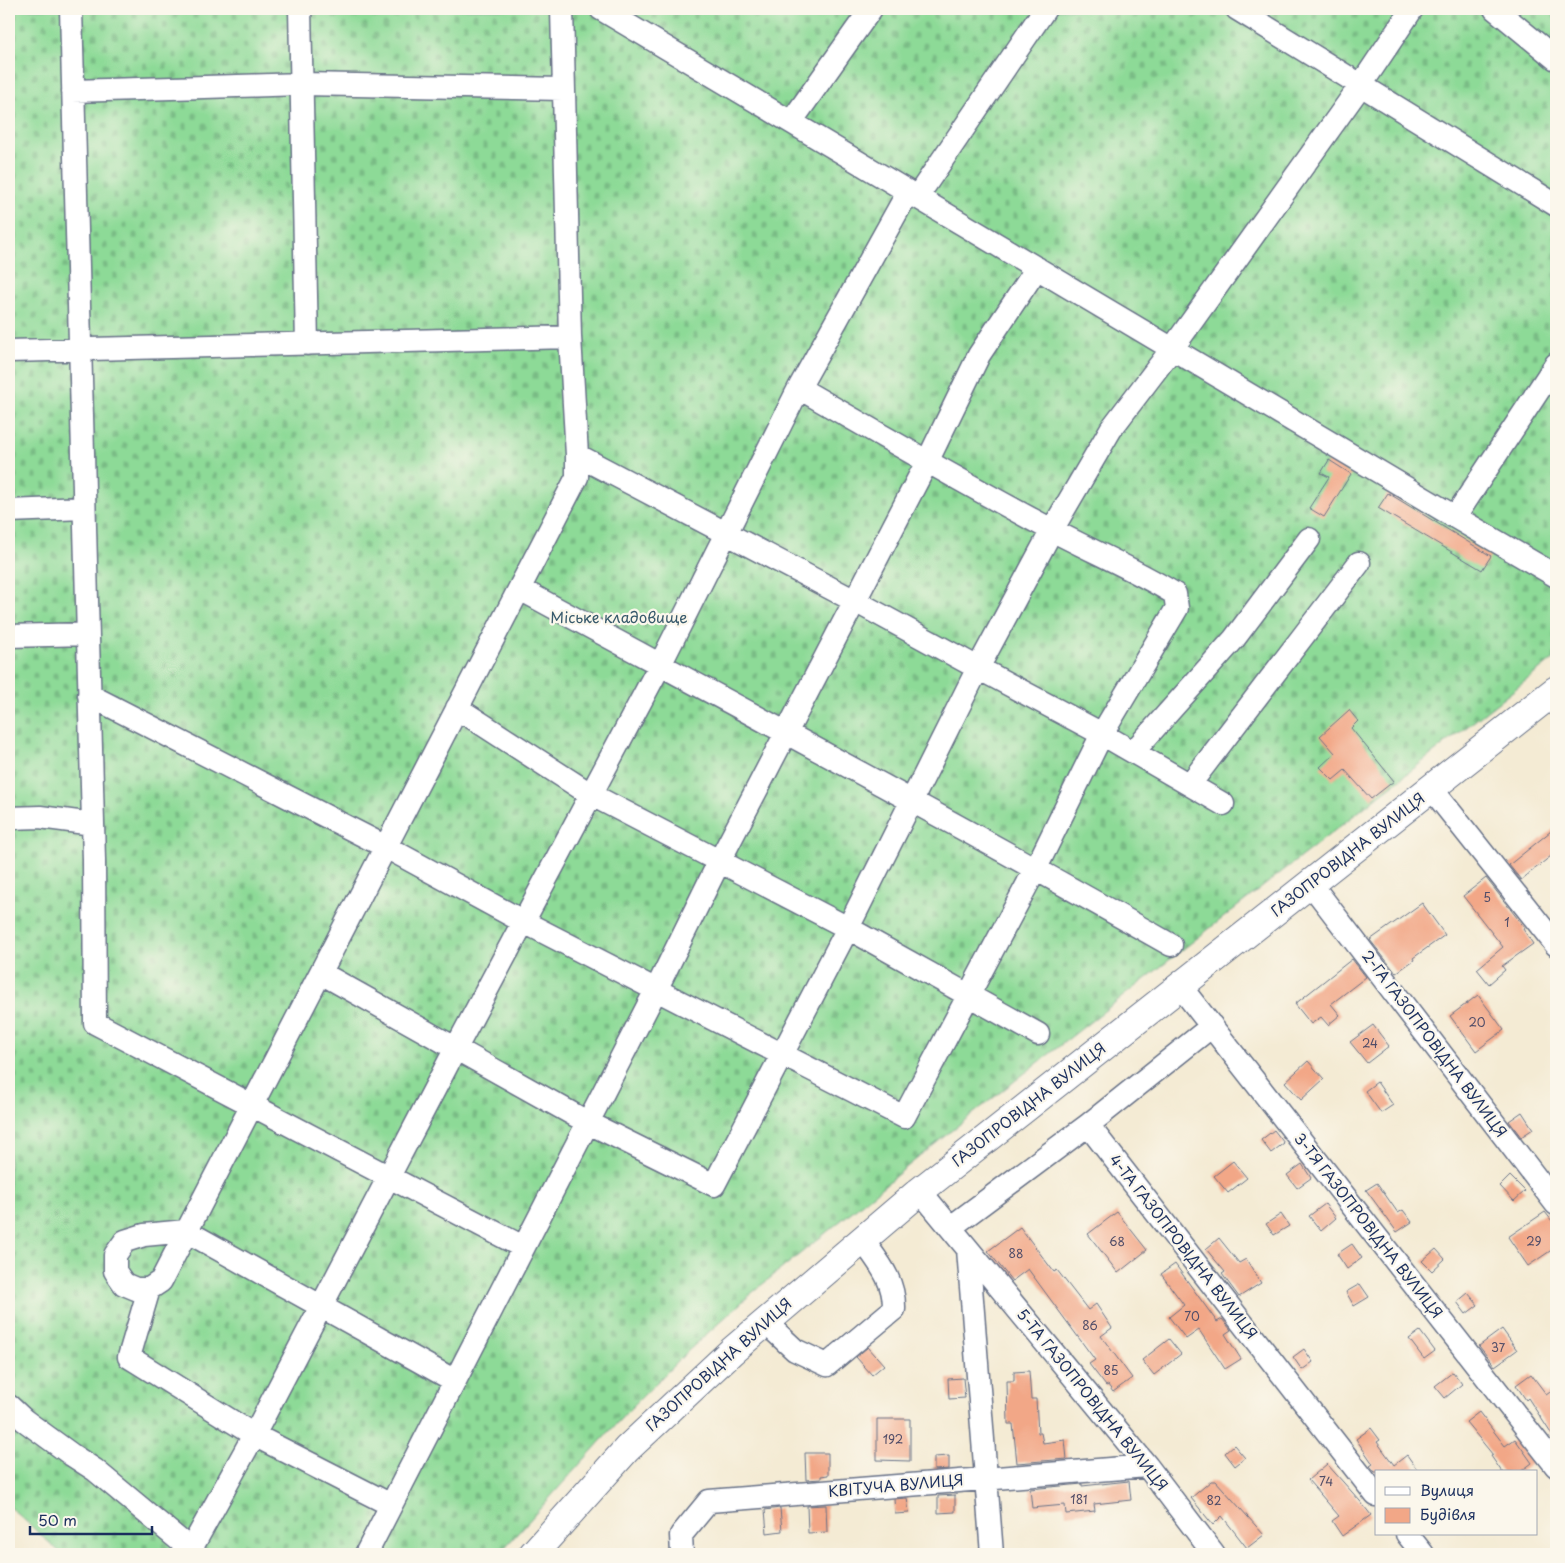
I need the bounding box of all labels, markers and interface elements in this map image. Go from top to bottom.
park label: Міське кладовище [550,605,688,628]
street label: ГАЗОПРОВІДНА ВУЛИЦЯ [1265,786,1429,921]
house number: 5 [1483,888,1491,906]
house number: 1 [1504,913,1510,931]
street label: 2-ГА ГАЗОПРОВІДНА ВУЛИЦЯ [1357,945,1513,1142]
house number: 20 [1468,1013,1486,1031]
house number: 24 [1362,1034,1378,1052]
street label: ГАЗОПРОВІДНА ВУЛИЦЯ [946,1036,1110,1171]
street label: 3-ТЯ ГАЗОПРОВІДНА ВУЛИЦЯ [1289,1127,1449,1323]
street label: 4-ТА ГАЗОПРОВІДНА ВУЛИЦЯ [1105,1149,1264,1343]
house number: 68 [1109,1232,1125,1250]
house number: 29 [1526,1232,1542,1250]
house number: 88 [1009,1244,1023,1262]
street label: ГАЗОПРОВІДНА ВУЛИЦЯ [640,1292,796,1436]
street label: 5-ТА ГАЗОПРОВІДНА ВУЛИЦЯ [1012,1303,1174,1495]
house number: 70 [1184,1307,1200,1325]
house number: 86 [1082,1316,1098,1334]
house number: 37 [1491,1338,1506,1356]
house number: 85 [1104,1361,1118,1379]
house number: 192 [883,1430,903,1448]
street label: КВІТУЧА ВУЛИЦЯ [827,1467,965,1502]
legend [1375,1470,1538,1536]
house number: 74 [1319,1472,1333,1490]
text: Вулиця [1420,1478,1474,1501]
house number: 181 [1070,1490,1088,1508]
house number: 82 [1207,1491,1222,1509]
text: Будівля [1420,1502,1476,1525]
scale bar [30,1503,152,1535]
text: 50 m [38,1508,77,1531]

